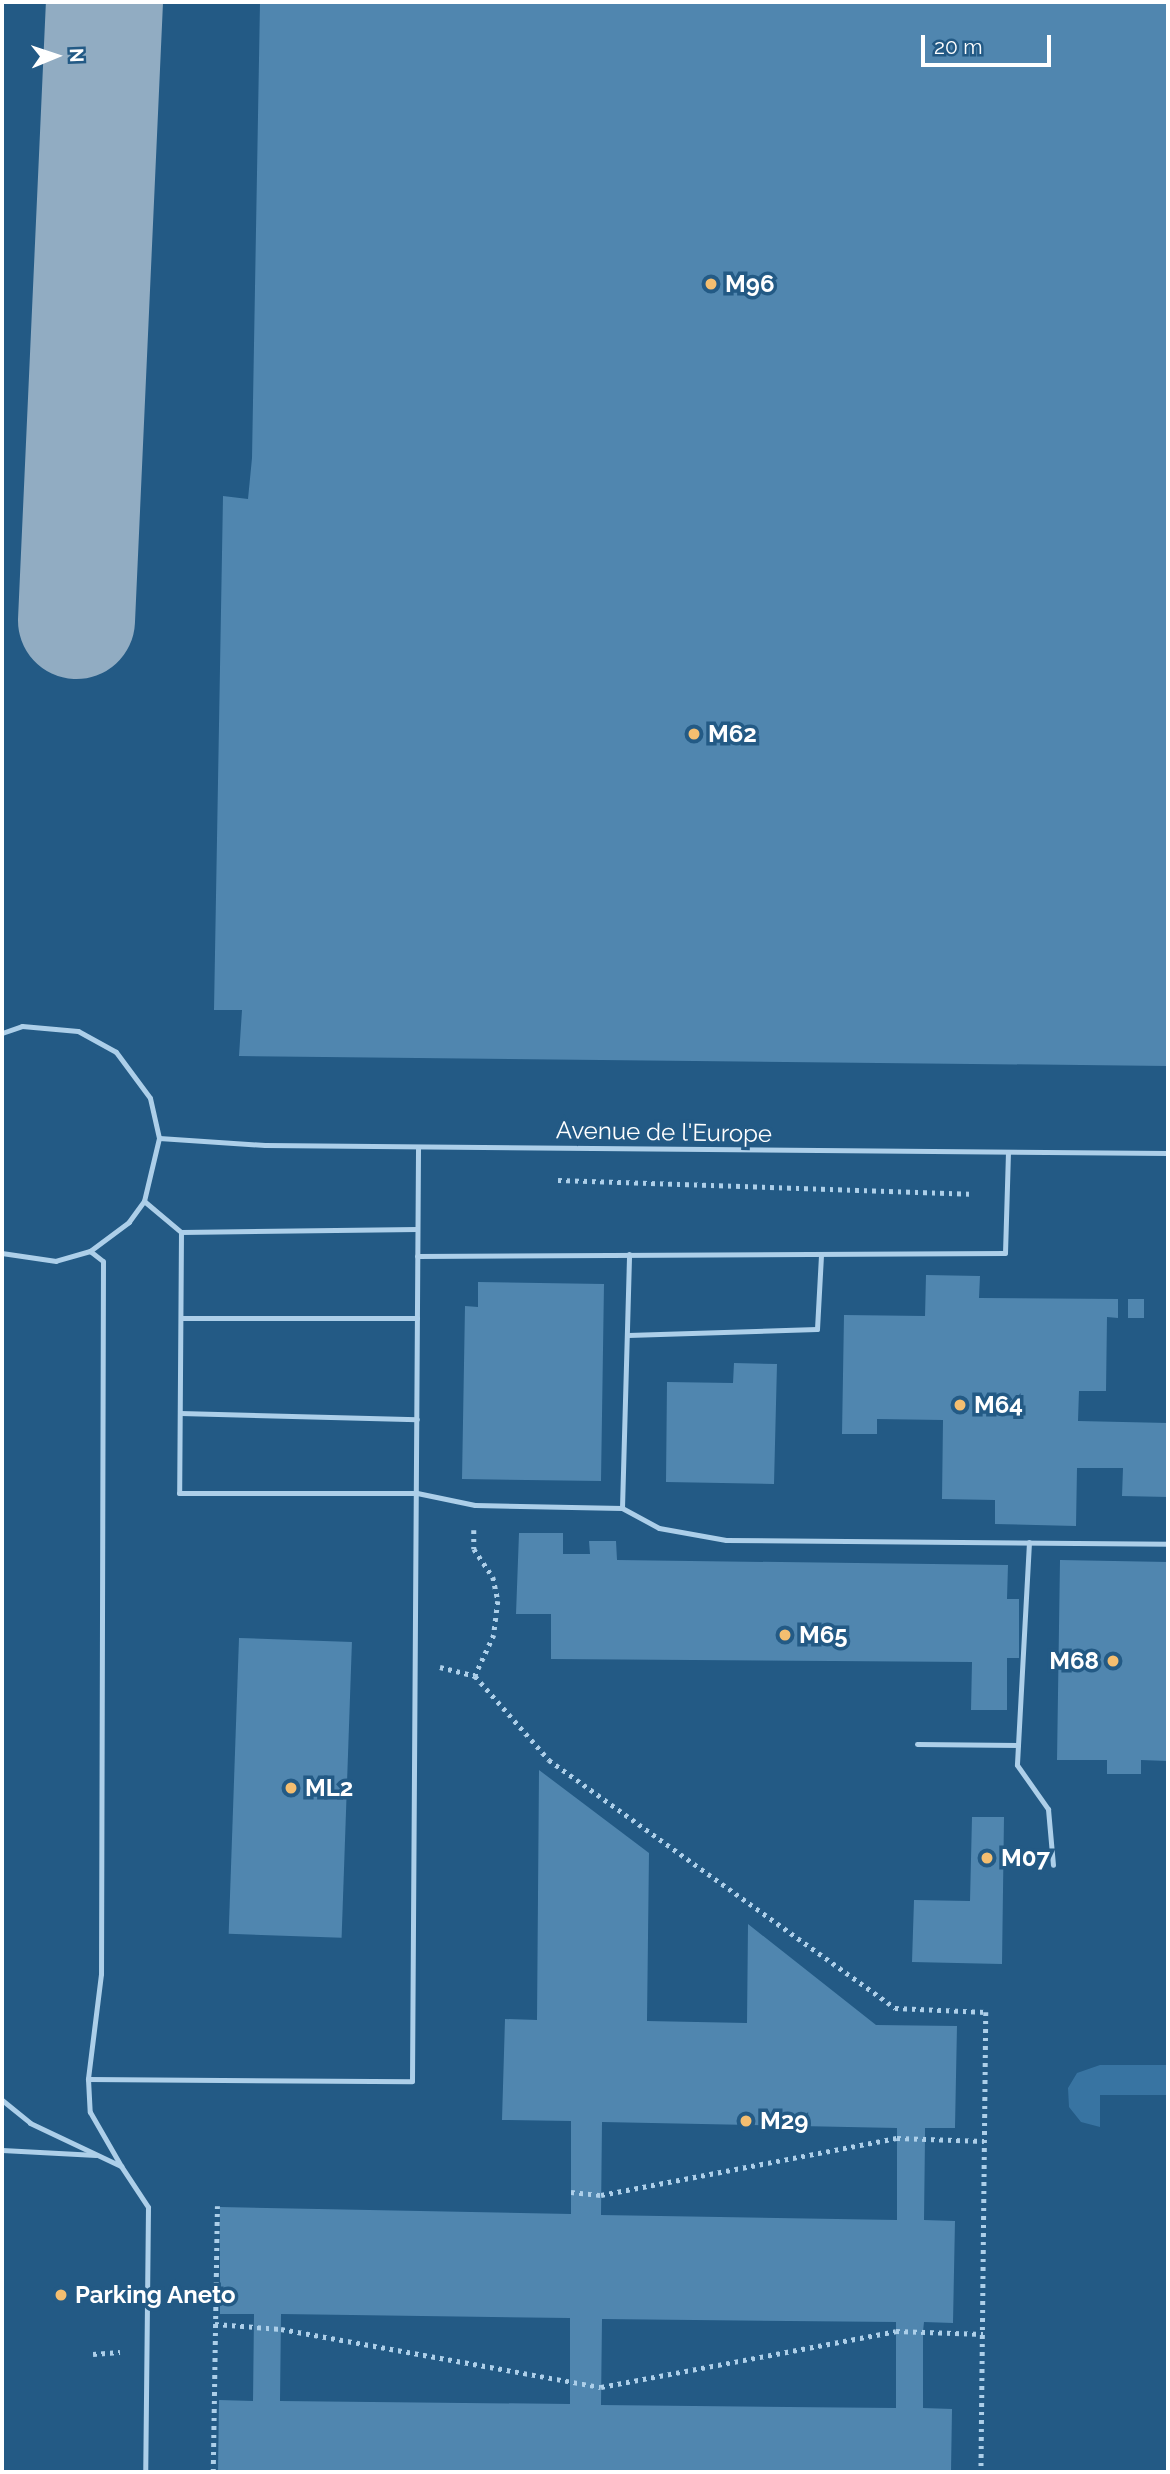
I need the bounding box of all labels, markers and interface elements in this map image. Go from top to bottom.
north arrow [21,21,91,91]
scale bar [925,21,1054,65]
text: 20 m [934,34,982,59]
text: N [66,48,88,63]
place label: M96 [725,270,774,298]
marker: M96 [703,276,719,292]
place label: M62 [708,720,757,748]
marker: M62 [686,726,702,742]
street label: Avenue de l'Europe [556,1116,772,1148]
place label: M64 [974,1391,1023,1419]
marker: M64 [952,1397,968,1413]
place label: M65 [799,1621,848,1649]
marker: M65 [777,1627,793,1643]
place label: M68 [1049,1647,1099,1675]
marker: M68 [1105,1653,1121,1669]
place label: ML2 [305,1774,353,1802]
marker: ML2 [283,1780,299,1796]
place label: M07 [1001,1844,1050,1872]
marker: M07 [979,1850,995,1866]
place label: M29 [760,2107,808,2135]
marker: M29 [738,2113,754,2129]
place label: Parking Aneto [75,2281,236,2309]
marker: Parking Aneto [53,2287,69,2303]

